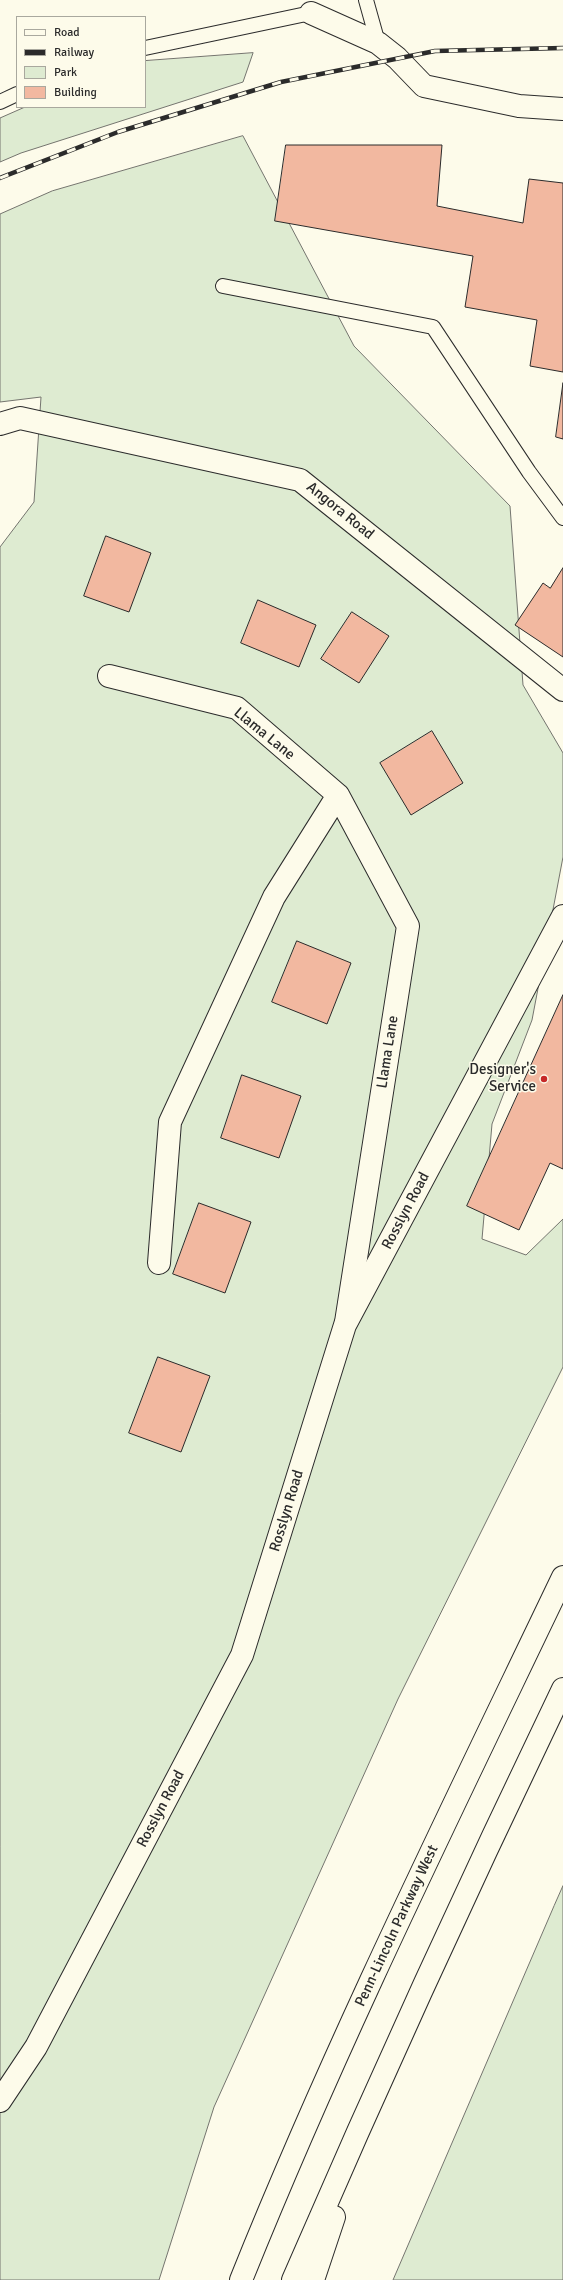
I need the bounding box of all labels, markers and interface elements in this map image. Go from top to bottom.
legend [16,16,146,108]
text: Road [54,25,80,40]
text: Railway [54,45,94,60]
text: Park [54,65,77,80]
text: Building [54,85,97,100]
street label: Angora Road [303,478,377,544]
street label: Llama Lane [230,704,298,764]
street label: Llama Lane [373,1014,403,1090]
place label: Designer's Service [469,1061,536,1096]
marker: Designer's Service [539,1074,549,1084]
street label: Rosslyn Road [378,1169,434,1253]
street label: Rosslyn Road [266,1468,308,1554]
street label: Rosslyn Road [133,1767,189,1851]
street label: Penn-Lincoln Parkway West [352,1842,442,2010]

